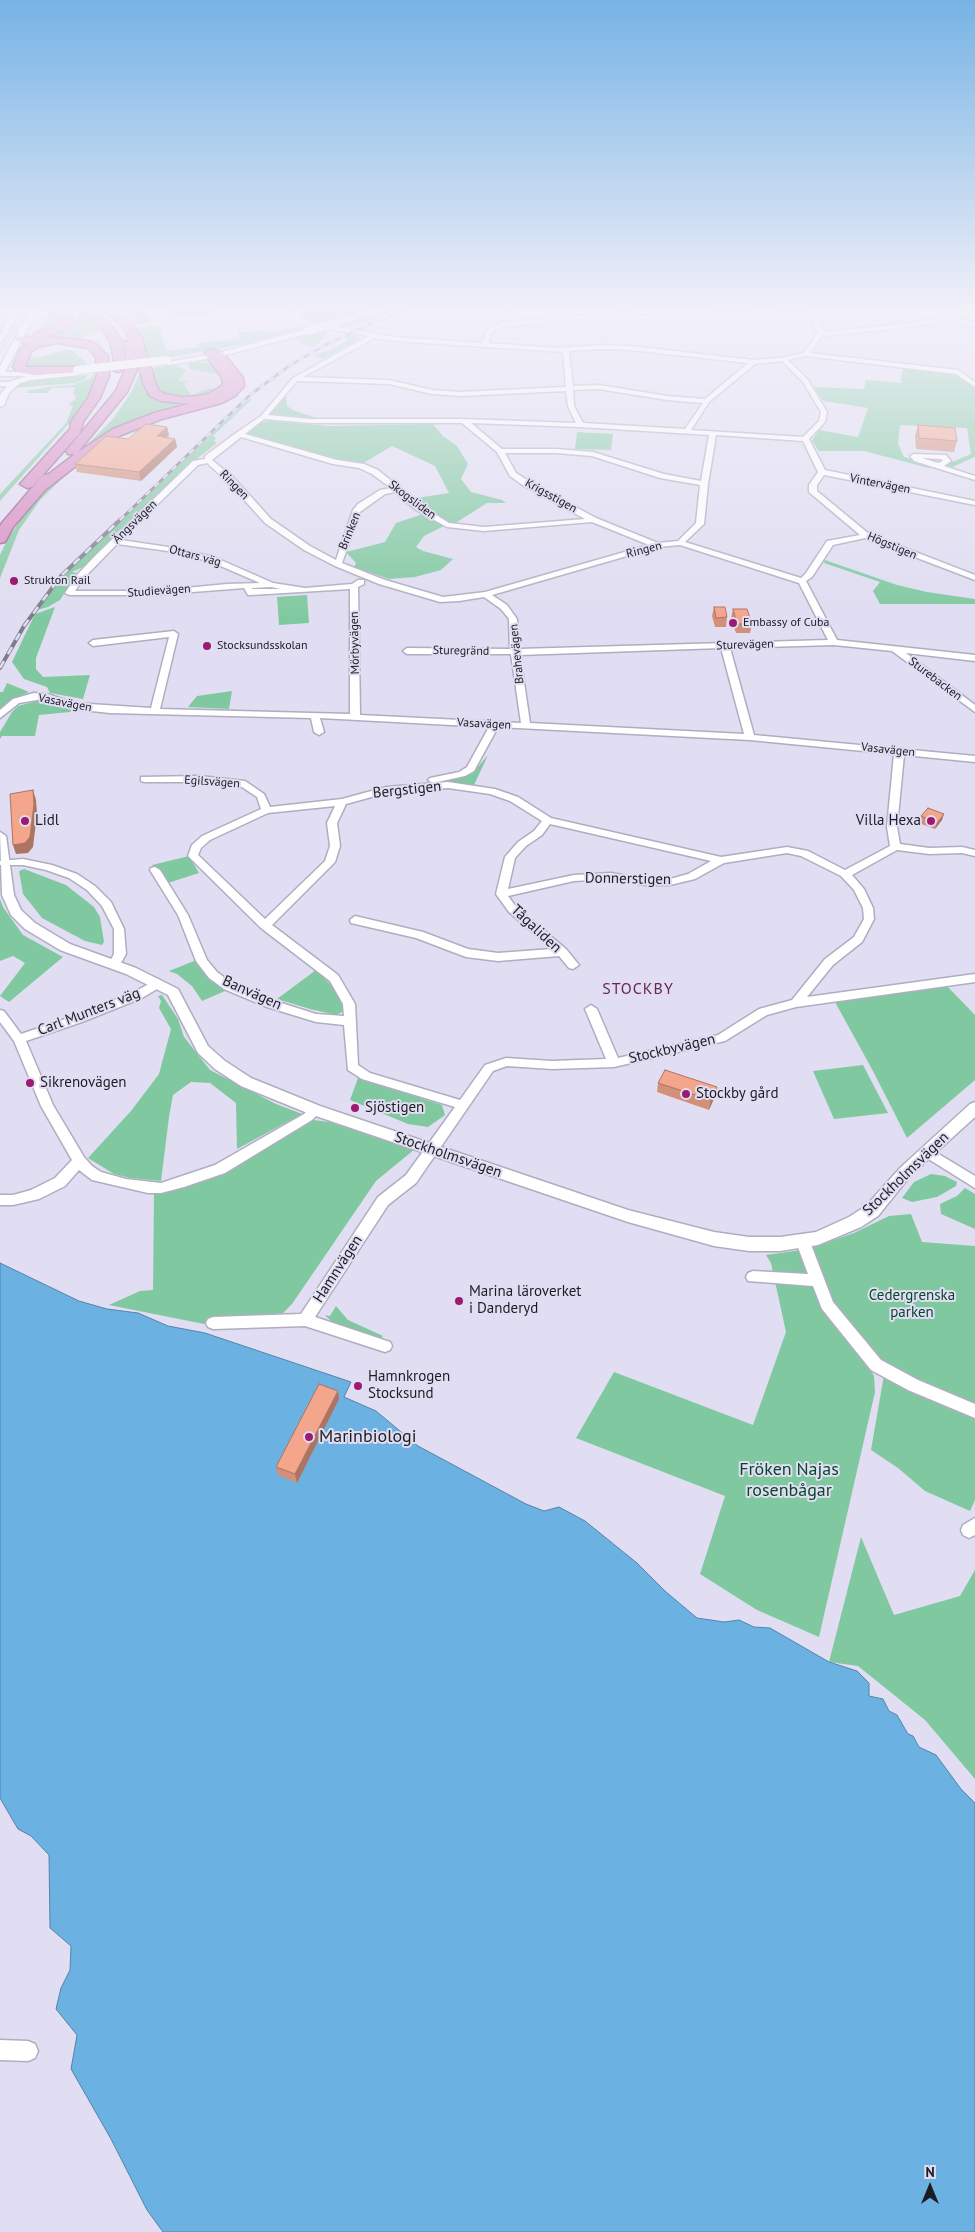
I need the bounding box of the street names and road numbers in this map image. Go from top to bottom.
street label: Ringen [216,467,252,503]
street label: Vintervägen [848,471,912,497]
street label: Krigsstigen [522,476,580,516]
street label: Skogsliden [385,477,439,523]
street label: Ängsvägen [110,497,160,547]
street label: Brinken [336,510,364,552]
street label: Högstigen [865,529,919,563]
street label: Ringen [625,539,663,561]
street label: Ottars väg [168,542,222,570]
street label: Studievägen [127,582,191,600]
street label: Mörbyvägen [347,611,363,675]
street label: Brahevägen [507,623,527,685]
street label: Sturevägen [716,637,774,653]
street label: Sturegränd [433,643,489,659]
street label: Sturebacken [905,654,965,704]
street label: Vasavägen [37,691,93,715]
street label: Vasavägen [457,715,511,733]
street label: Vasavägen [860,740,916,760]
street label: Egilsvägen [184,773,240,791]
street label: Bergstigen [372,777,442,803]
street label: Donnerstigen [585,869,671,889]
street label: Tågaliden [507,901,565,957]
street label: Banvägen [220,972,284,1014]
street label: Carl Munters väg [35,984,143,1040]
street label: Stockbyvägen [627,1030,717,1068]
street label: Stockholmsvägen [392,1128,504,1182]
street label: Stockholmsvägen [859,1128,953,1220]
street label: Hamnvägen [310,1232,366,1306]

